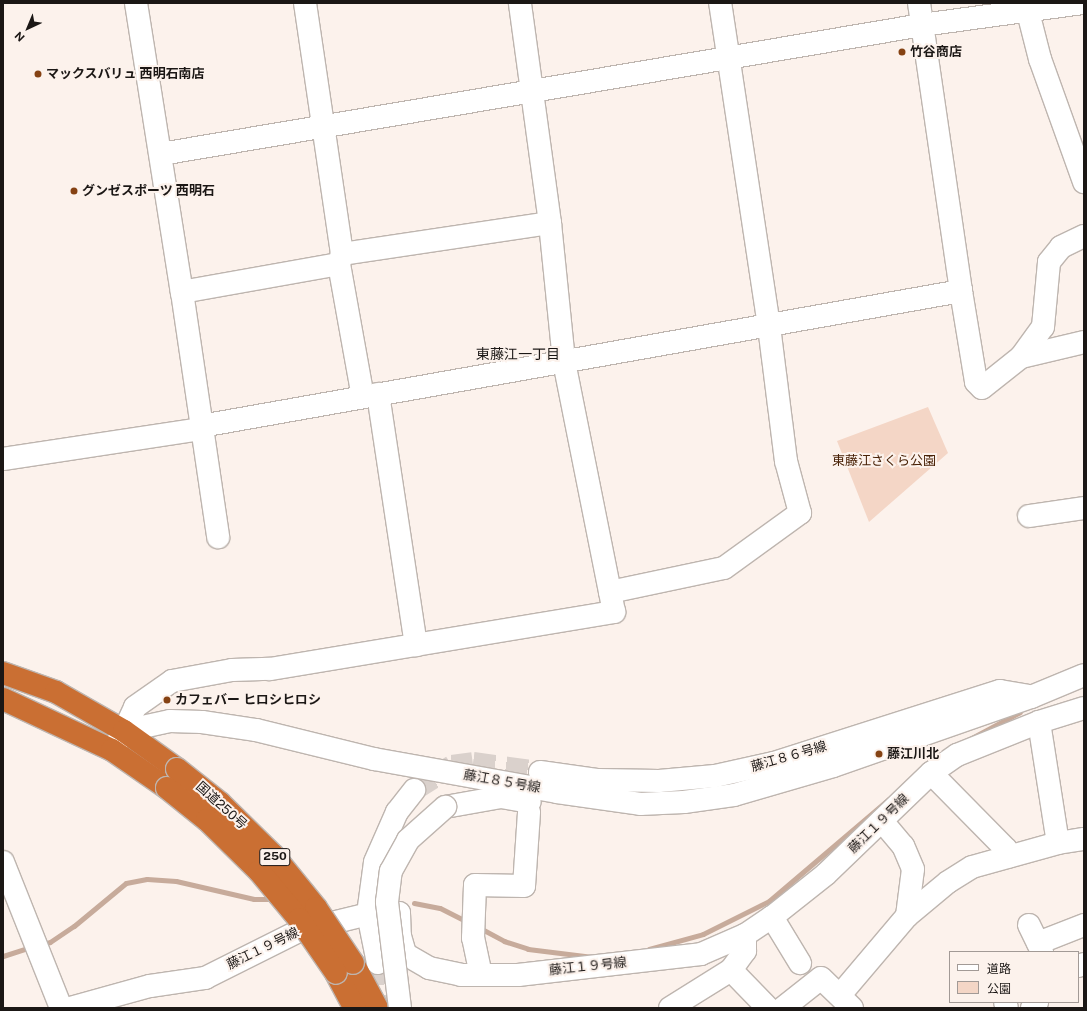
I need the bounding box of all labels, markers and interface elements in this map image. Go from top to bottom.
north arrow [8,8,48,48]
text: N [12,29,27,44]
place label: 竹谷商店 [910,44,962,60]
marker: 竹谷商店 [897,47,907,57]
place label: マックスバリュ 西明石南店 [46,66,205,82]
marker: マックスバリュ 西明石南店 [33,69,43,79]
place label: グンゼスポーツ 西明石 [82,183,215,199]
marker: グンゼスポーツ 西明石 [69,186,79,196]
district label: 東藤江一丁目 [476,346,560,362]
park label: 東藤江さくら公園 [832,453,936,469]
place label: カフェバー ヒロシヒロシ [175,692,321,708]
marker: カフェバー ヒロシヒロシ [162,695,172,705]
street label: 藤江８６号線 [749,739,829,775]
place label: 藤江川北 [887,746,939,762]
marker: 藤江川北 [874,749,884,759]
street label: 藤江８５号線 [462,768,542,796]
street label: 国道250号 [192,779,250,833]
street label: 藤江１９号線 [846,791,912,857]
road number: 250 [259,847,291,867]
street label: 藤江１９号線 [225,925,301,973]
legend [949,951,1079,1003]
street label: 藤江１９号線 [548,955,628,979]
text: 道路 [987,962,1011,976]
text: 公園 [987,982,1011,996]

